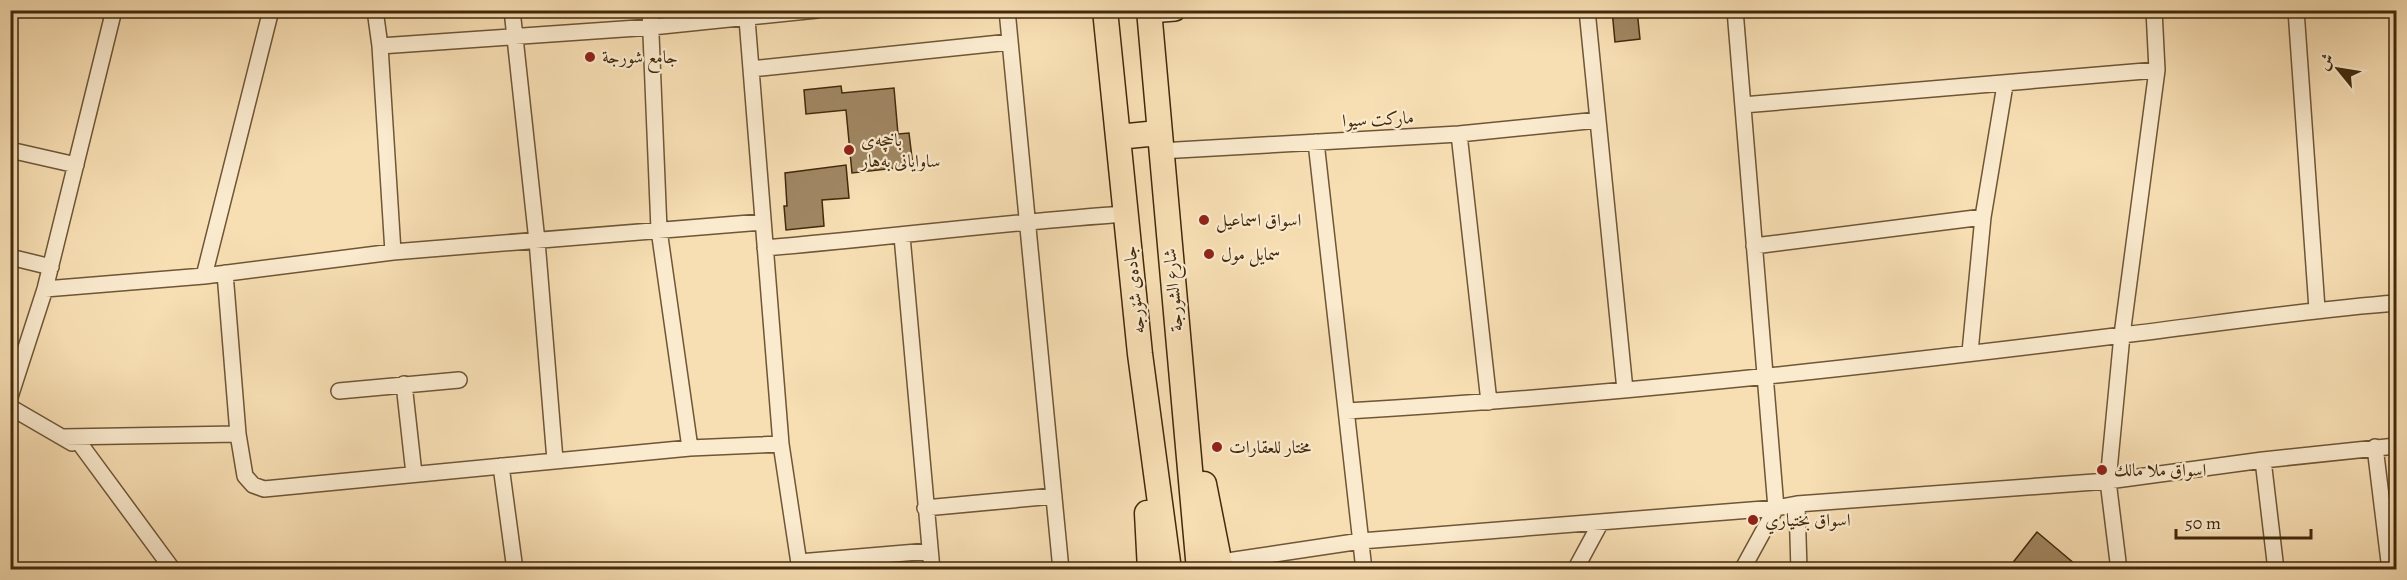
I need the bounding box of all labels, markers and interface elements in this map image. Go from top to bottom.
north arrow [2308,39,2368,99]
place label: جامع شورجة [602,45,678,73]
marker: جامع شورجة [583,50,597,64]
text: ش [2312,50,2339,74]
street label: مارکت سیوا [1342,105,1414,133]
place label: باخچەی ساوایانی بەهار [859,128,940,173]
marker: باخچەی ساوایانی بەهار [842,143,856,157]
place label: اسواق اسماعيل [1216,208,1301,233]
marker: اسواق اسماعيل [1197,213,1211,227]
place label: سمايل مول [1221,242,1280,267]
street label: جادەی شۆرجە [1117,245,1151,335]
street label: شارع الشورجة [1157,247,1192,332]
marker: سمايل مول [1202,247,1216,261]
place label: مختار للعقارات [1229,435,1311,459]
marker: مختار للعقارات [1210,440,1224,454]
place label: اسواق ملا مالك [2114,458,2206,482]
marker: اسواق ملا مالك [2095,463,2109,477]
scale bar [2176,502,2311,540]
place label: اسواق بختياري [1765,508,1851,535]
text: 50 m [2185,511,2221,535]
marker: اسواق بختياري [1746,513,1760,527]

